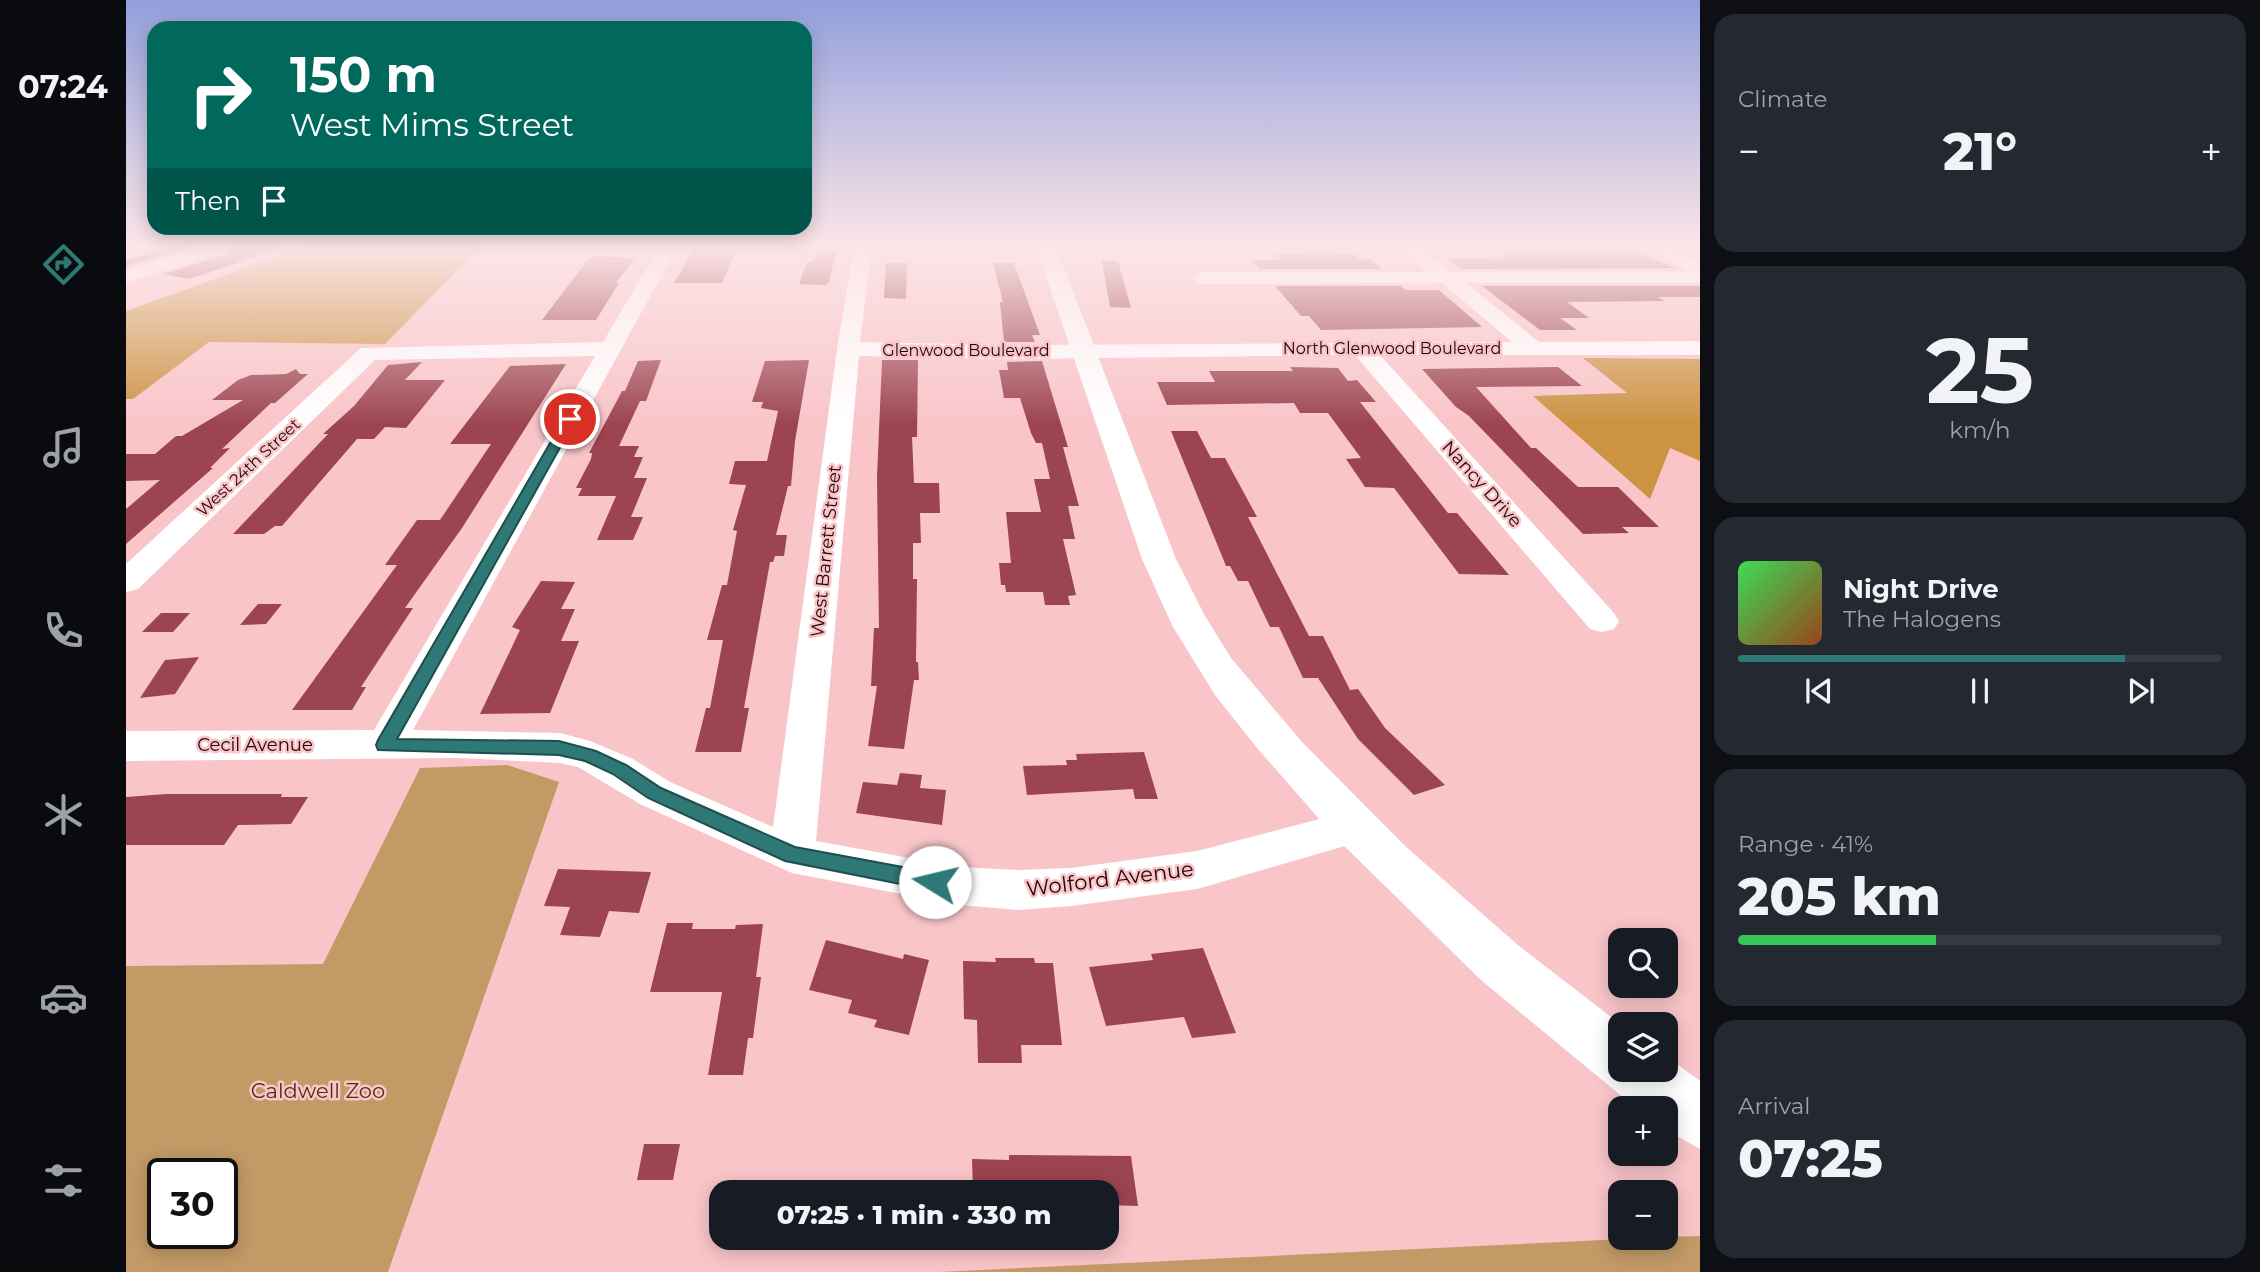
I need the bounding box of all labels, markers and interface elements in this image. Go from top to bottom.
text: 150 m [290,45,437,104]
icon: right [175,49,266,140]
text: 07:24 [18,67,108,106]
text: Climate [1738,85,1827,113]
text: West Mims Street [290,105,574,144]
text: 21° [1943,120,2017,183]
text: − [1738,128,1760,175]
text: + [2200,128,2222,175]
icon: arrive [255,182,293,220]
text: Then [175,185,241,217]
icon: directions [39,240,88,289]
text: 25 [1926,315,2034,426]
street label: North Glenwood Boulevard [1283,339,1501,358]
street label: Glenwood Boulevard [882,341,1050,360]
pin [540,389,600,449]
icon: arrive [551,400,589,438]
street label: West 24th Street [193,414,304,520]
text: km/h [1949,416,2011,444]
icon: music [39,423,88,472]
street label: Nancy Drive [1437,436,1527,532]
street label: West Barrett Street [806,464,846,638]
text: Night Drive [1843,573,1999,605]
text: The Halogens [1843,605,2001,633]
icon: phone [39,606,88,655]
icon: previous [1800,672,1838,710]
icon: pause [1961,672,1999,710]
icon: next [2122,672,2160,710]
street label: Cecil Avenue [197,734,313,756]
icon: climate [39,790,88,839]
text: Range · 41% [1738,830,1873,858]
position arrow [898,845,972,919]
street label: Wolford Avenue [1025,856,1195,901]
text: 205 km [1738,865,1941,928]
map controls [1608,928,1678,1250]
button: search [1608,928,1678,998]
icon: car [39,973,88,1022]
button: layers [1608,1012,1678,1082]
park label: Caldwell Zoo [251,1078,385,1103]
text: Arrival [1738,1092,1811,1120]
button: + [1608,1096,1678,1166]
text: 07:25 [1738,1127,1883,1190]
icon: filters [39,1156,88,1205]
speed limit sign: 30 [147,1158,238,1249]
button: − [1608,1180,1678,1250]
text: 07:25 · 1 min · 330 m [777,1199,1051,1231]

